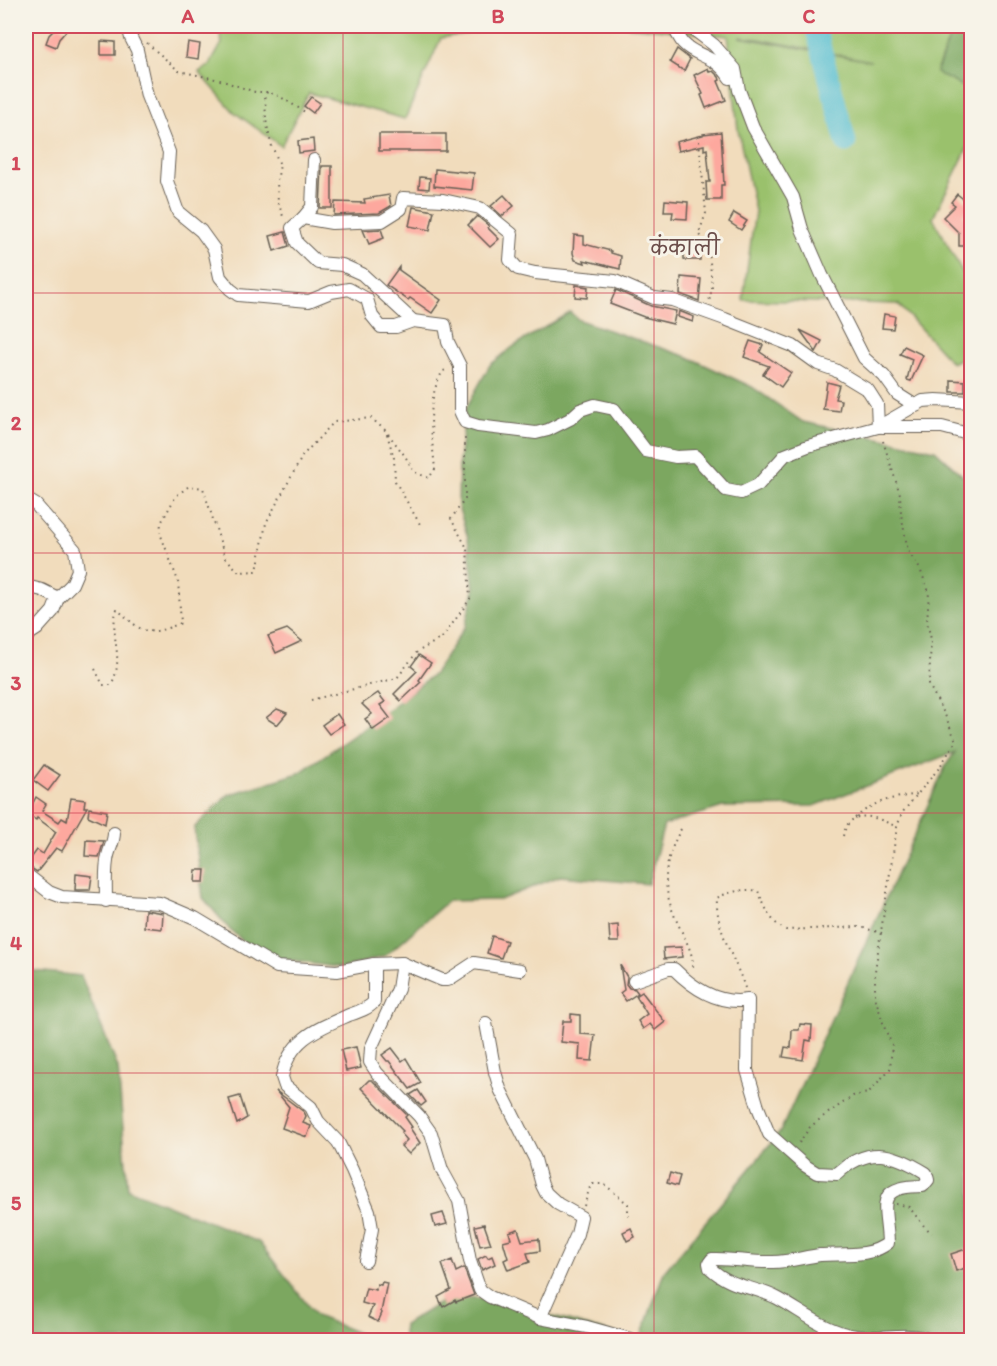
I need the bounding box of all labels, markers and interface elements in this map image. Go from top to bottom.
text: A [181,4,195,28]
text: B [492,4,505,28]
text: C [803,4,816,28]
text: 1 [11,151,21,175]
district label: कंकाली [649,232,721,260]
text: 2 [11,411,22,435]
text: 3 [11,671,22,695]
text: 4 [10,931,22,955]
text: 5 [11,1191,22,1215]

